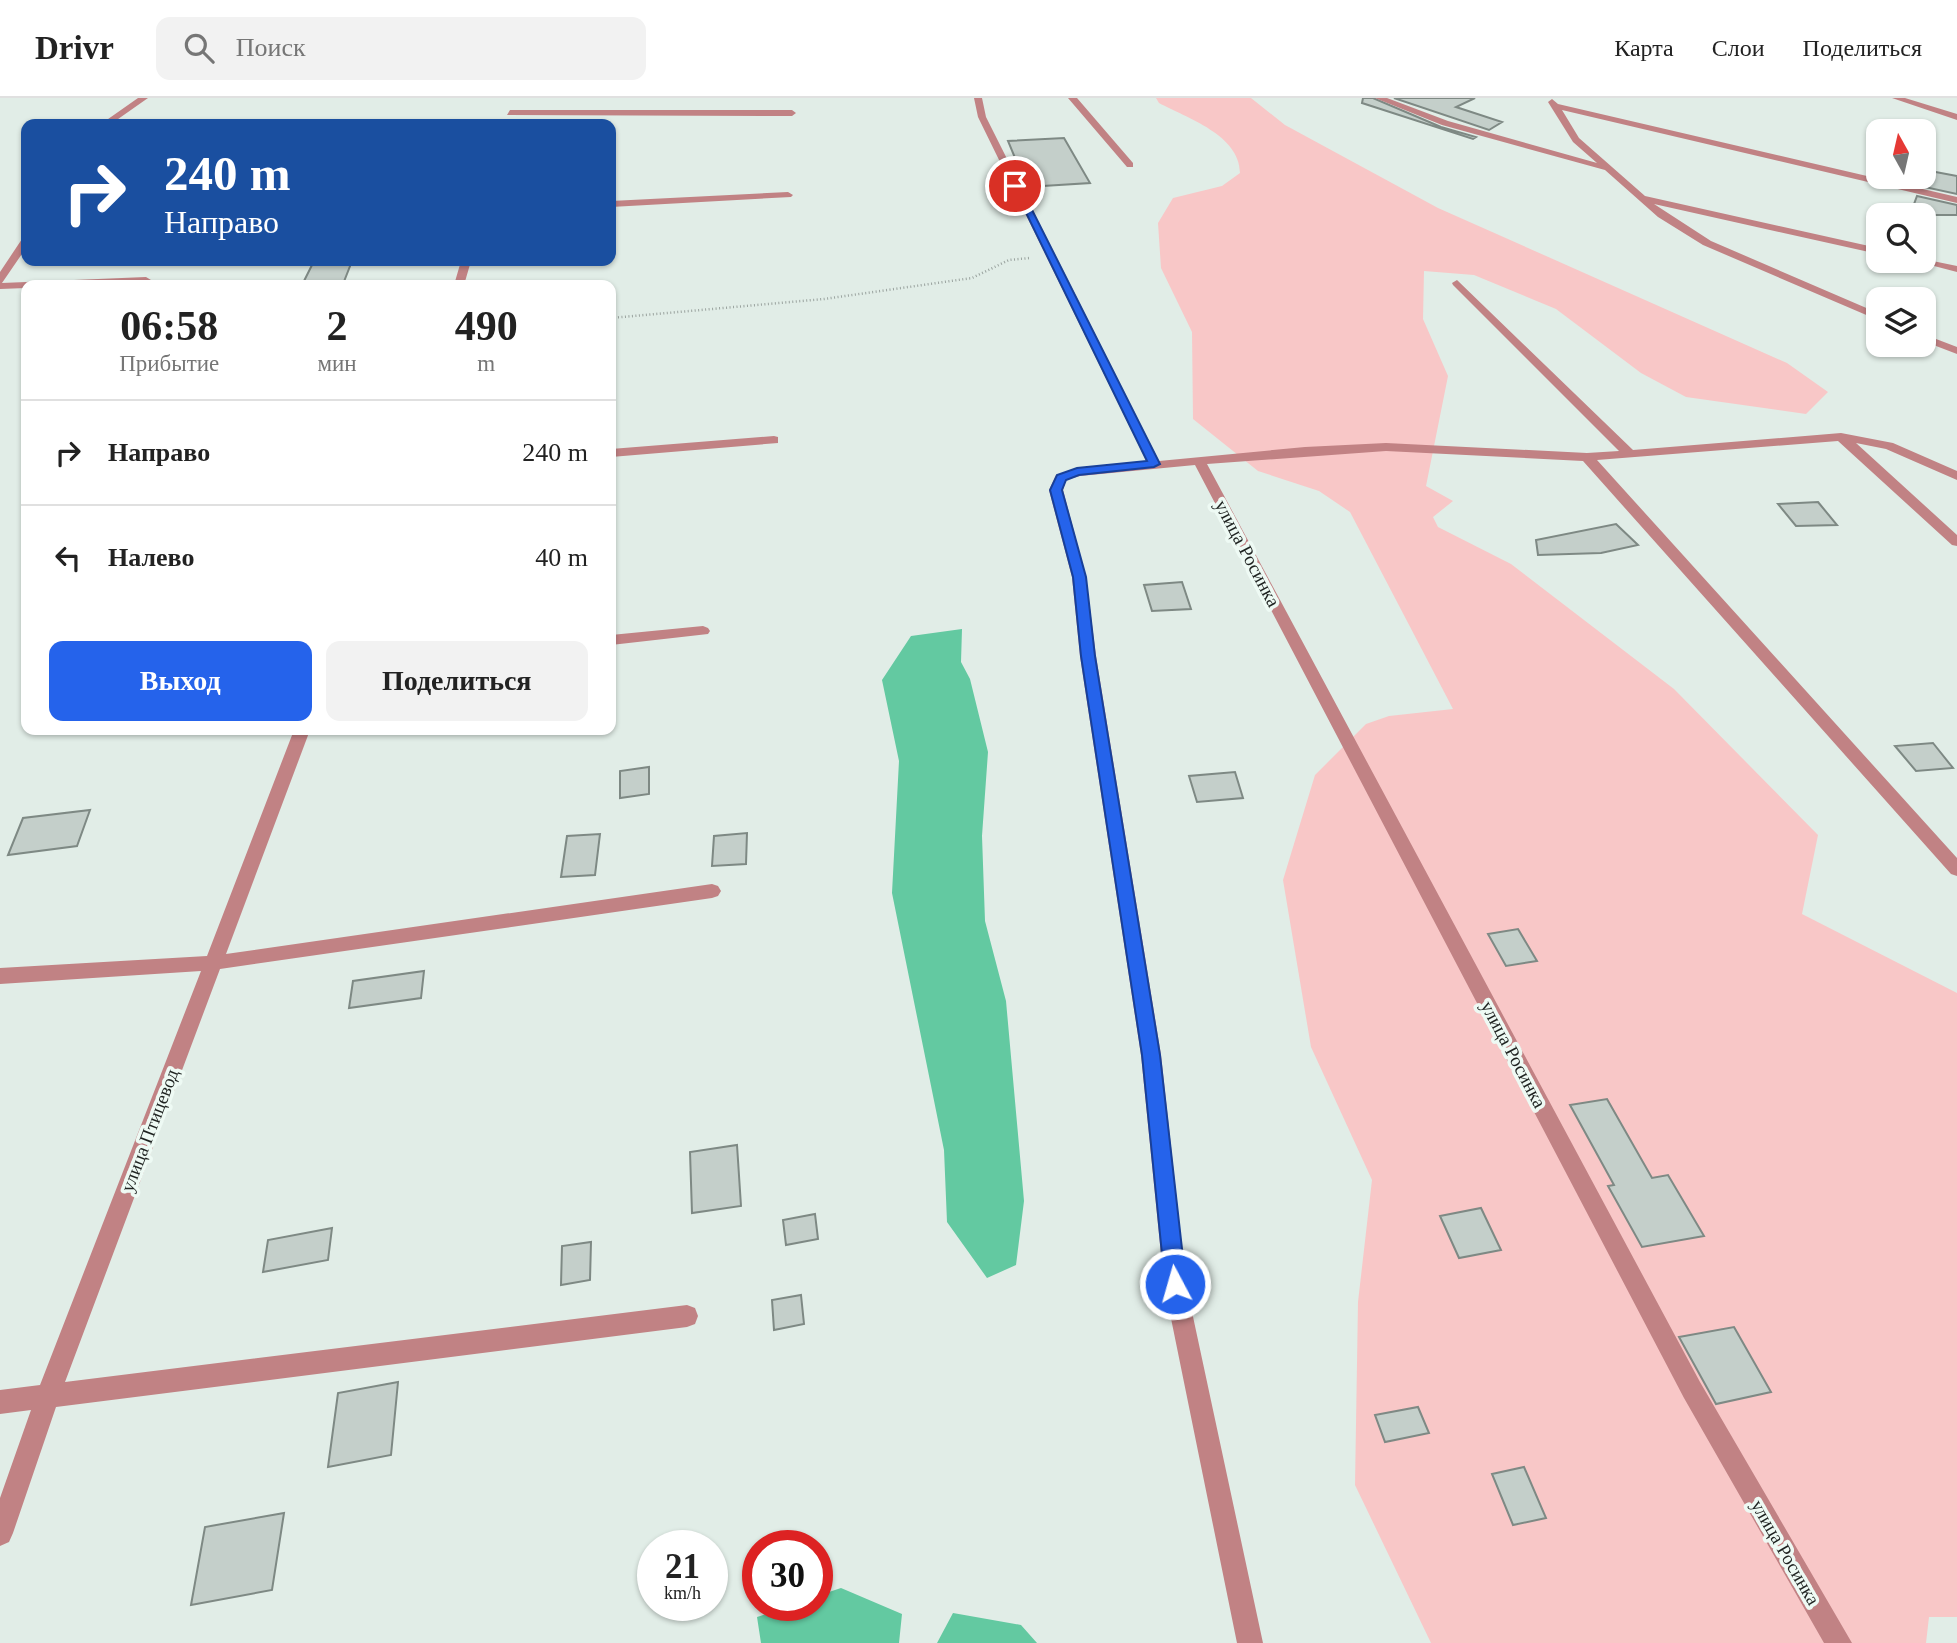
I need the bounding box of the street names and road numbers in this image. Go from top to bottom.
street label: улица Росинка [1211,496,1285,611]
street label: улица Росинка [1477,997,1551,1112]
street label: улица Птицевод [116,1065,183,1195]
street label: улица Росинка [1747,1496,1824,1609]

